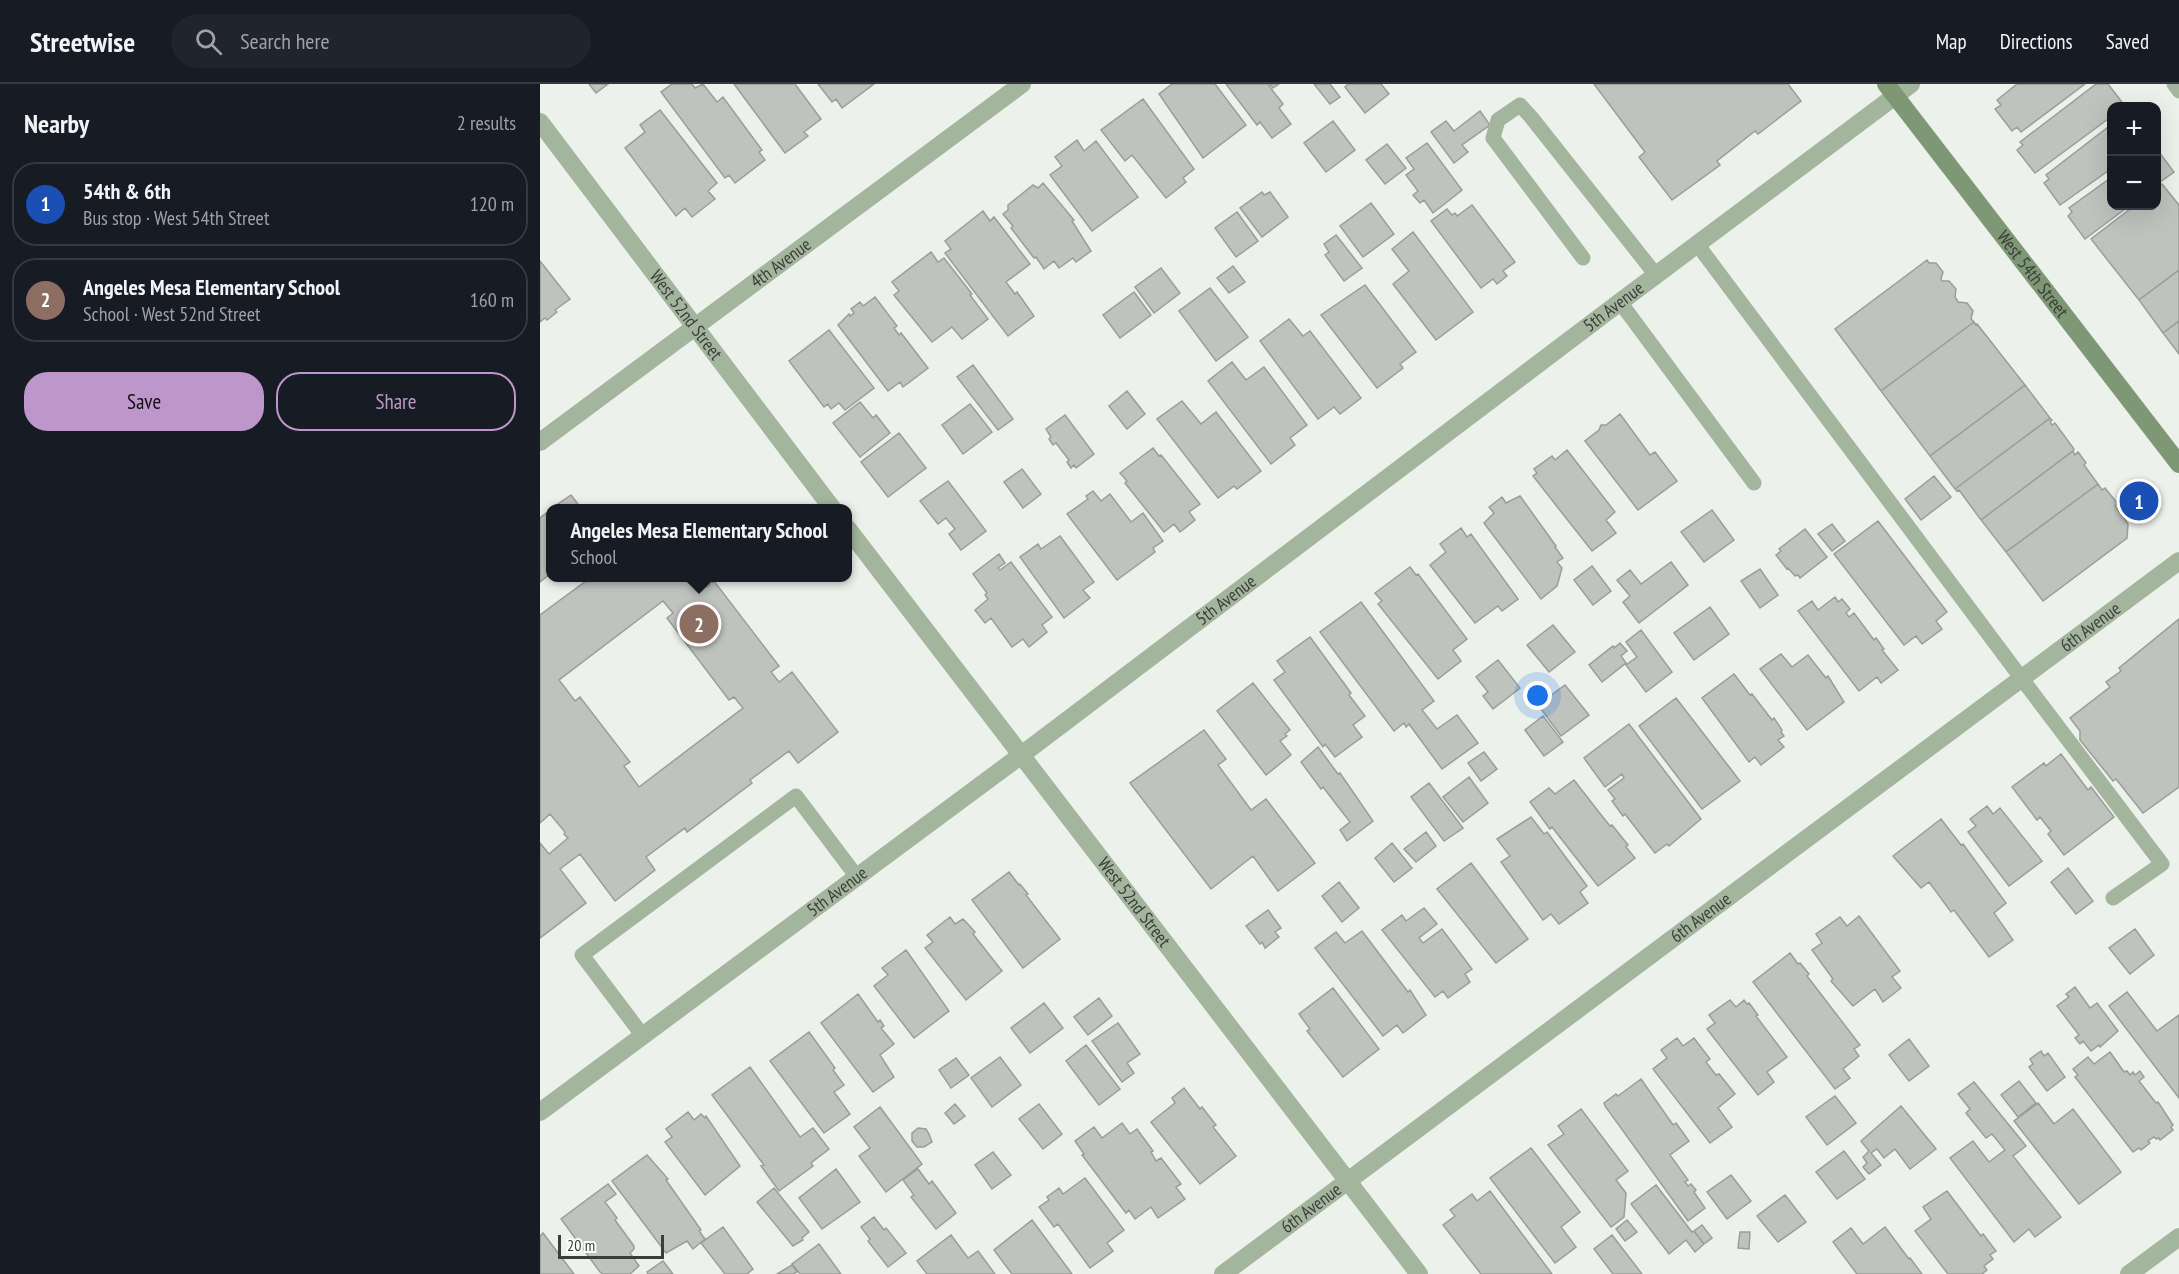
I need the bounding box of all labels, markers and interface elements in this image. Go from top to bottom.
search box [171,14,591,68]
text: Streetwise [30,23,135,60]
icon: search [192,25,225,58]
text: Search here [240,27,330,55]
text: Map [1936,28,1967,55]
text: Directions [2000,28,2073,55]
text: Saved [2106,28,2149,55]
map controls [2107,102,2161,210]
button: + [2107,102,2161,156]
text: Nearby [24,107,89,140]
text: 2 results [457,110,516,136]
button: − [2107,156,2161,210]
text: 54th & 6th [83,177,171,205]
text: 1 [41,191,50,217]
text: 120 m [470,191,514,217]
text: Bus stop · West 54th Street [83,205,269,231]
street label: West 54th Street [1992,226,2074,322]
street label: 4th Avenue [746,233,815,293]
street label: West 52nd Street [645,265,728,364]
text: Angeles Mesa Elementary School [83,273,340,301]
street label: 5th Avenue [1579,276,1648,337]
text: 2 [41,287,50,313]
text: 160 m [470,287,514,313]
text: School · West 52nd Street [83,301,260,327]
button: Save [24,372,264,431]
button: Share [276,372,516,431]
pin: 1 [2120,478,2158,524]
popup [546,504,852,582]
text: Angeles Mesa Elementary School [570,516,828,544]
text: School [570,544,617,570]
street label: 5th Avenue [1191,569,1261,630]
street label: 6th Avenue [2055,597,2125,657]
pin: 2 [680,602,718,646]
your location [1523,681,1552,710]
street label: West 52nd Street [1093,852,1176,951]
street label: 5th Avenue [802,861,872,921]
street label: 6th Avenue [1666,887,1735,947]
street label: 6th Avenue [1276,1178,1346,1238]
scale bar [558,1232,664,1260]
text: 20 m [567,1235,595,1255]

